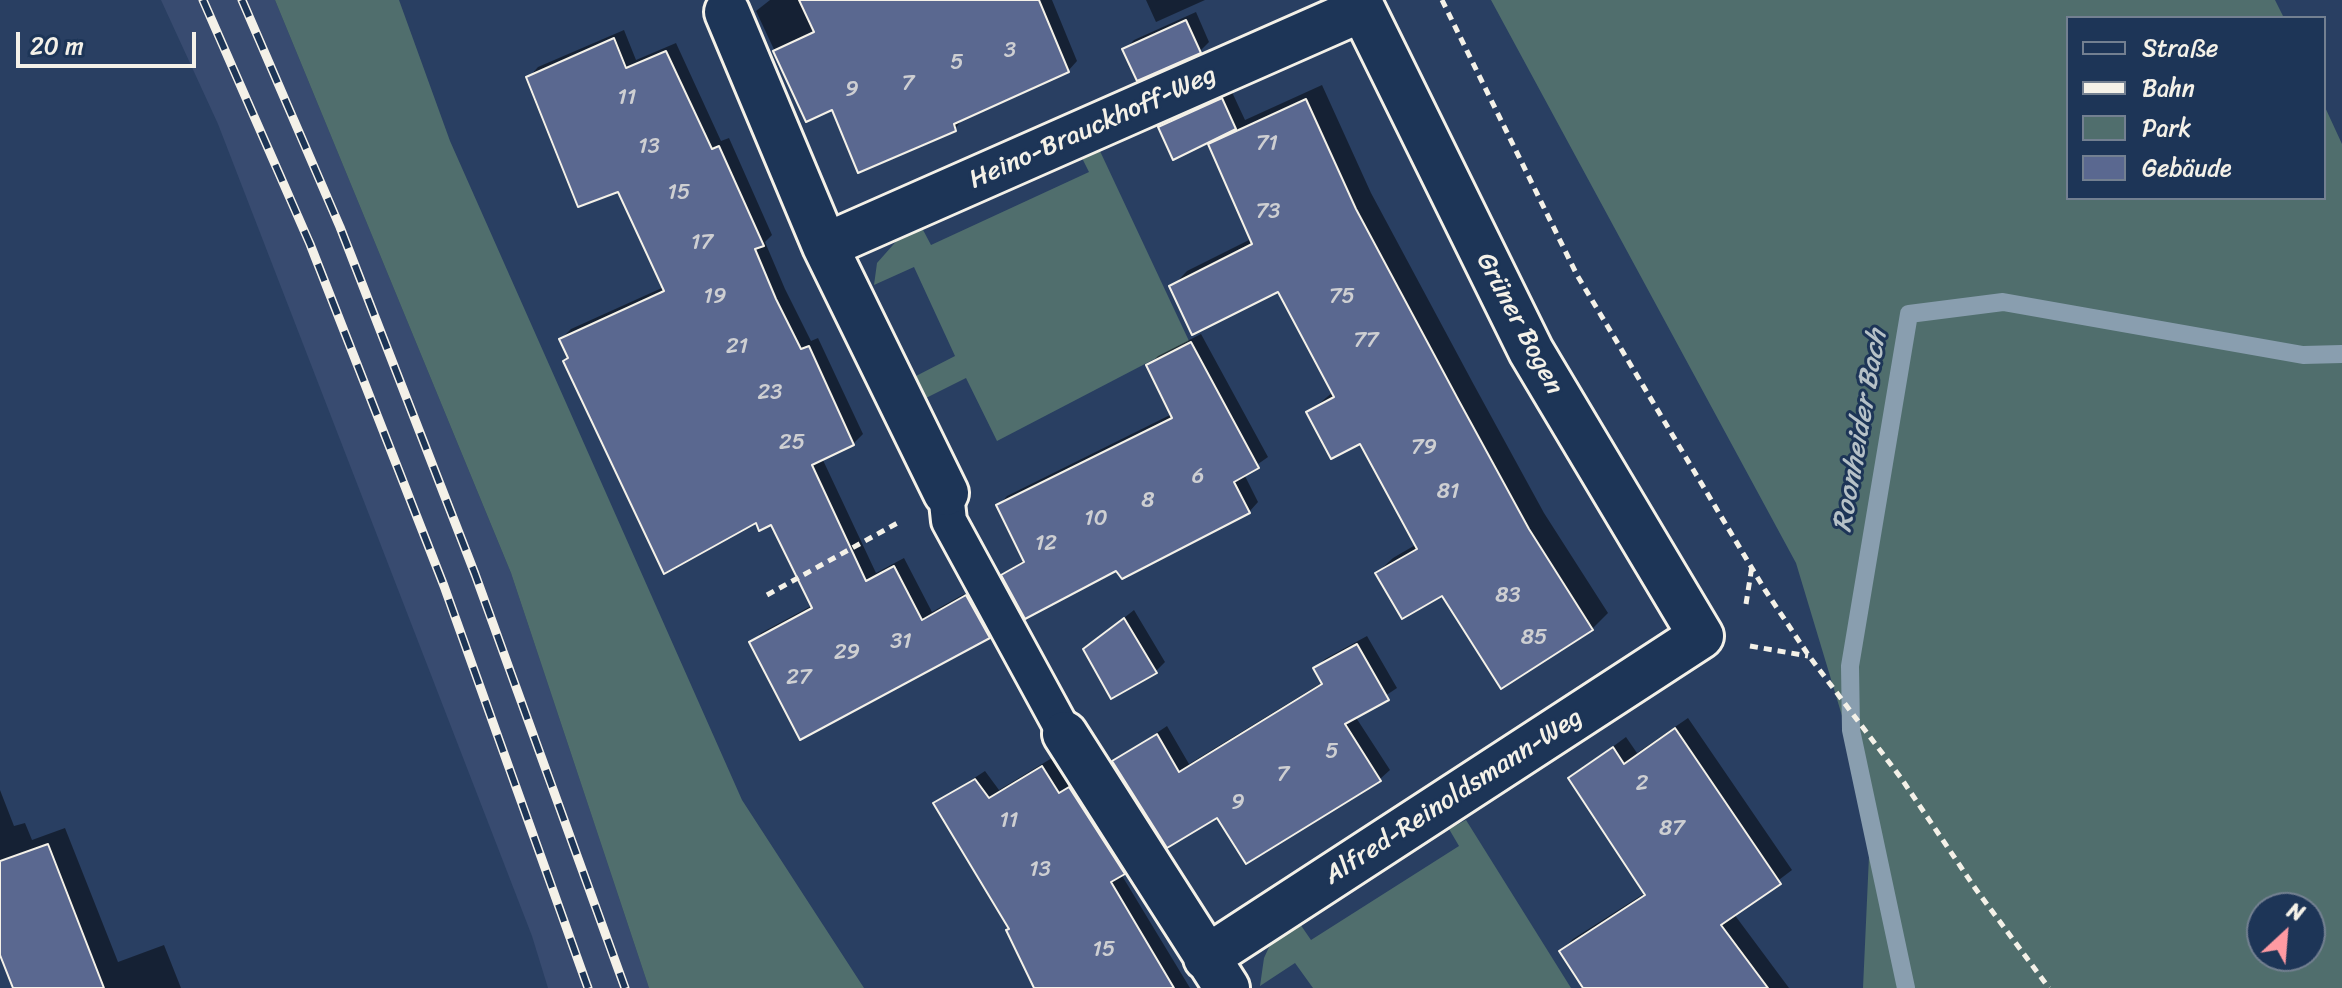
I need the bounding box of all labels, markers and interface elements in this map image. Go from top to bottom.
scale bar [20,16,200,66]
legend [2066,16,2326,200]
text: 20 m [30,25,84,67]
text: Straße [2142,27,2218,69]
house number: 3 [1004,38,1016,64]
house number: 5 [950,50,964,76]
street label: Heino-Brauckhoff-Weg [965,59,1221,197]
text: Bahn [2142,67,2195,109]
house number: 7 [902,71,914,97]
house number: 9 [845,77,859,103]
house number: 11 [618,85,636,111]
text: Park [2142,107,2191,149]
house number: 71 [1256,131,1278,157]
house number: 13 [638,134,660,160]
text: Gebäude [2142,147,2232,189]
house number: 15 [668,180,690,206]
house number: 73 [1256,199,1280,225]
house number: 17 [691,230,713,256]
street label: Grüner Bogen [1469,248,1569,400]
house number: 19 [704,284,726,310]
house number: 75 [1329,284,1355,310]
water label: Roonheider Bach [1827,327,1895,535]
house number: 77 [1353,328,1379,354]
house number: 21 [726,334,748,360]
house number: 23 [758,380,782,406]
house number: 25 [779,430,805,456]
house number: 79 [1411,435,1437,461]
house number: 6 [1192,464,1204,490]
house number: 81 [1437,479,1459,505]
house number: 8 [1141,488,1155,514]
house number: 10 [1084,506,1108,532]
house number: 12 [1035,531,1057,557]
house number: 83 [1495,583,1521,609]
house number: 85 [1521,625,1547,651]
house number: 31 [890,629,912,655]
house number: 29 [834,640,860,666]
house number: 27 [786,665,812,691]
street label: Alfred-Reinoldsmann-Weg [1319,702,1589,892]
house number: 5 [1325,739,1339,765]
house number: 7 [1277,762,1289,788]
house number: 2 [1636,771,1648,797]
house number: 9 [1231,790,1245,816]
house number: 11 [1000,808,1018,834]
house number: 87 [1659,816,1685,842]
house number: 13 [1029,857,1051,883]
text: N [2280,891,2311,933]
north arrow [2246,892,2326,972]
house number: 15 [1093,937,1115,963]

